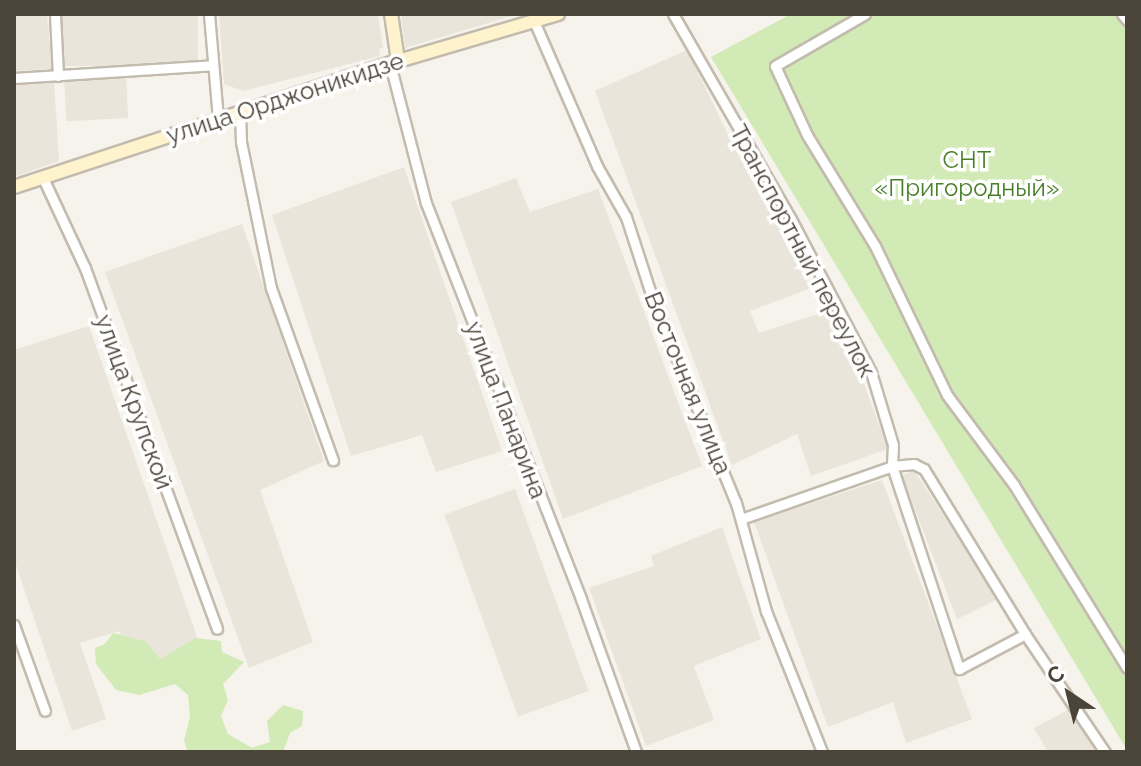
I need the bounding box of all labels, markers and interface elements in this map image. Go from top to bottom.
street label: улица Орджоникидзе [163,46,407,150]
street label: Транспортный переулок [724,120,882,382]
park label: СНТ «Пригородный» [874,146,1060,202]
street label: Восточная улица [638,287,738,479]
street label: улица Крупской [89,311,179,493]
street label: улица Панарина [459,317,553,503]
north arrow [1029,654,1109,734]
text: С [1042,659,1069,689]

